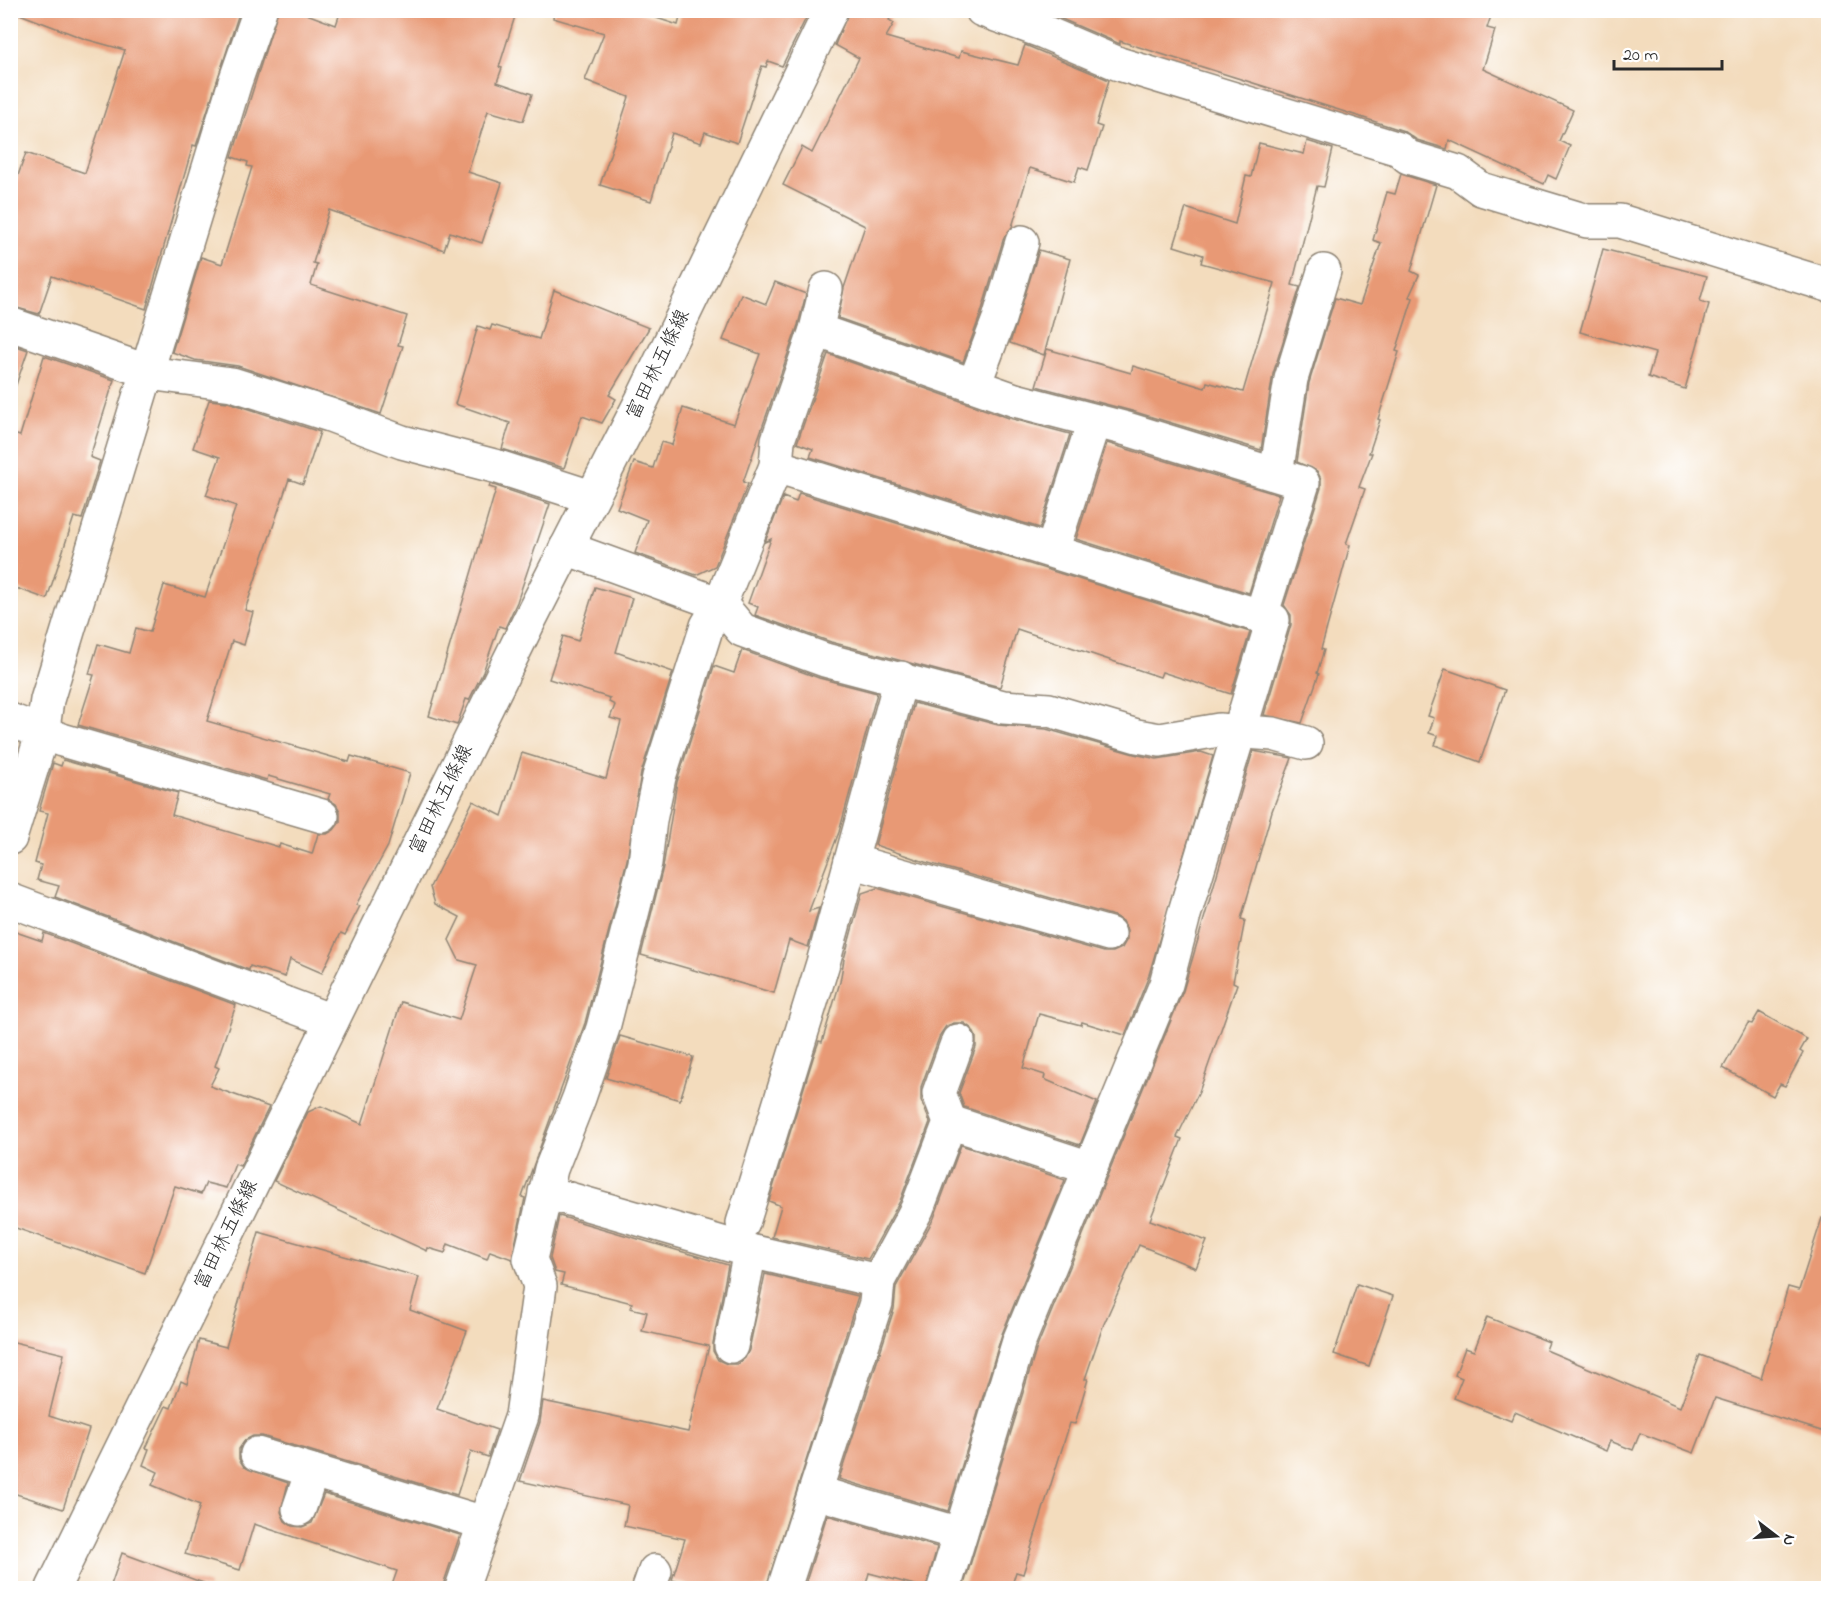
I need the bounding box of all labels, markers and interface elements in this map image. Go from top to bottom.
scale bar [1614,33,1722,71]
text: 20 m [1623,43,1658,69]
street label: 富田林五條線 [620,305,698,425]
street label: 富田林五條線 [403,740,481,860]
street label: 富田林五條線 [188,1175,266,1295]
north arrow [1746,1506,1806,1566]
text: N [1775,1531,1801,1549]

